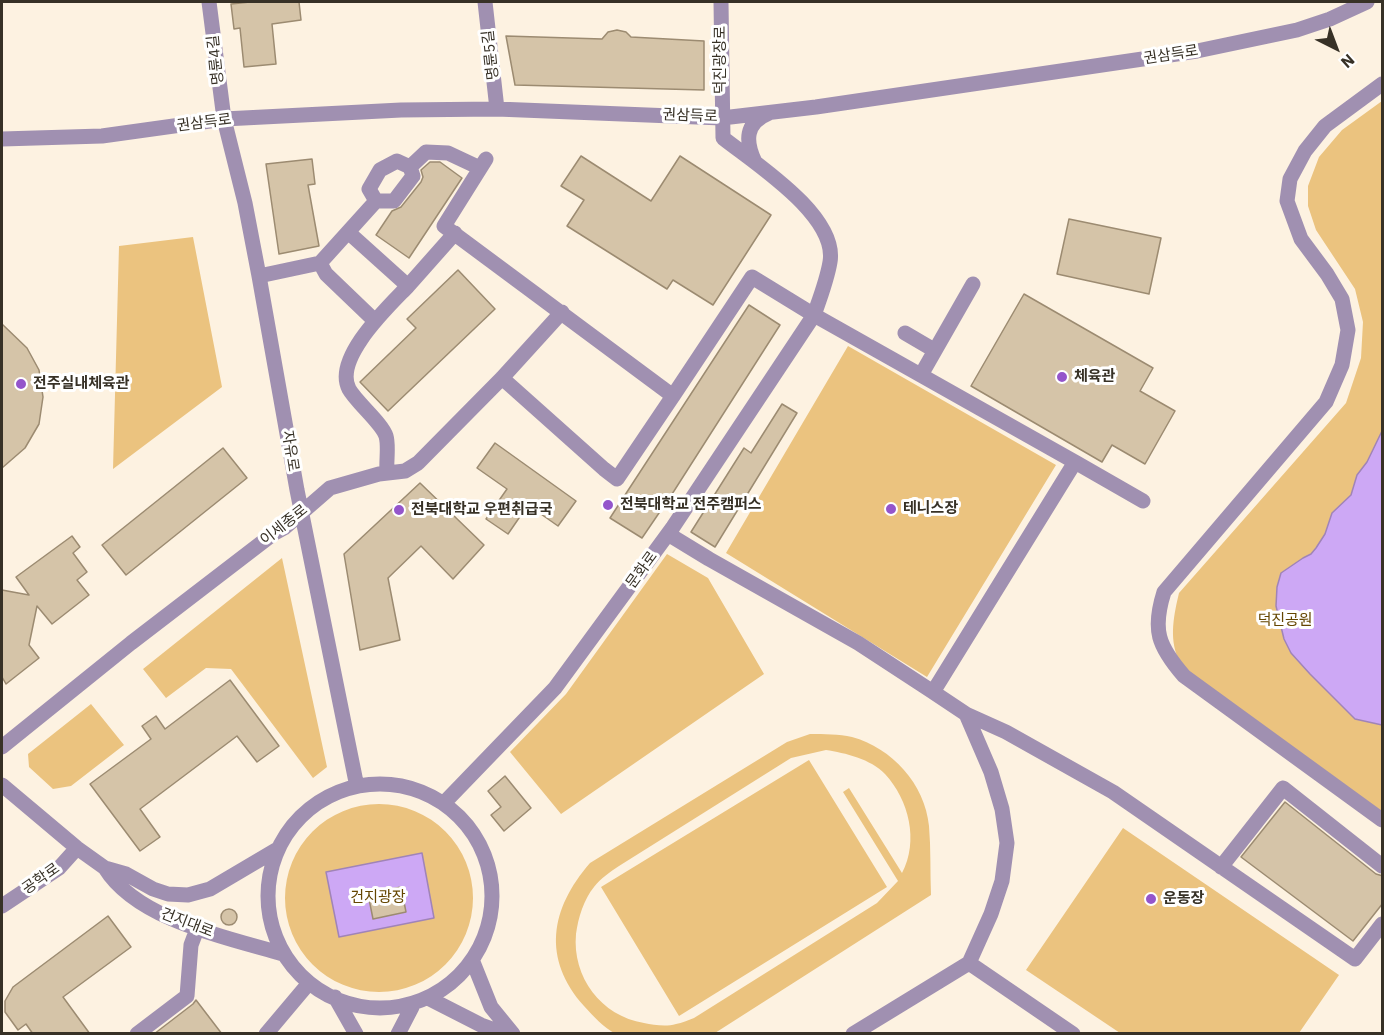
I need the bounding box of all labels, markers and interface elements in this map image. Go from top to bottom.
north arrow [1306,18,1366,78]
street label: 덕진광장로 [712,26,730,94]
street label: 명륜5길 [479,29,503,81]
street label: 명륜4길 [204,34,228,86]
street label: 권삼득로 [1142,42,1200,68]
text: N [1337,50,1359,73]
street label: 권삼득로 [662,106,718,126]
street label: 권삼득로 [176,111,232,135]
place label: 체육관 [1074,368,1115,386]
marker: 체육관 [1055,370,1069,384]
place label: 전주실내체육관 [33,375,130,393]
marker: 전주실내체육관 [14,377,28,391]
street label: 자유로 [278,429,302,473]
place label: 전북대학교 전주캠퍼스 [620,496,762,514]
marker: 전북대학교 전주캠퍼스 [601,498,615,512]
place label: 테니스장 [903,500,958,518]
street label: 이세종로 [257,501,311,549]
place label: 전북대학교 우편취급국 [411,501,553,519]
marker: 테니스장 [884,502,898,516]
marker: 전북대학교 우편취급국 [392,503,406,517]
street label: 문화로 [623,548,661,592]
park label: 덕진공원 [1257,612,1313,630]
street label: 공학로 [19,860,63,898]
park label: 건지광장 [350,889,406,907]
place label: 운동장 [1163,890,1204,908]
marker: 운동장 [1144,892,1158,906]
street label: 건지대로 [158,905,216,941]

